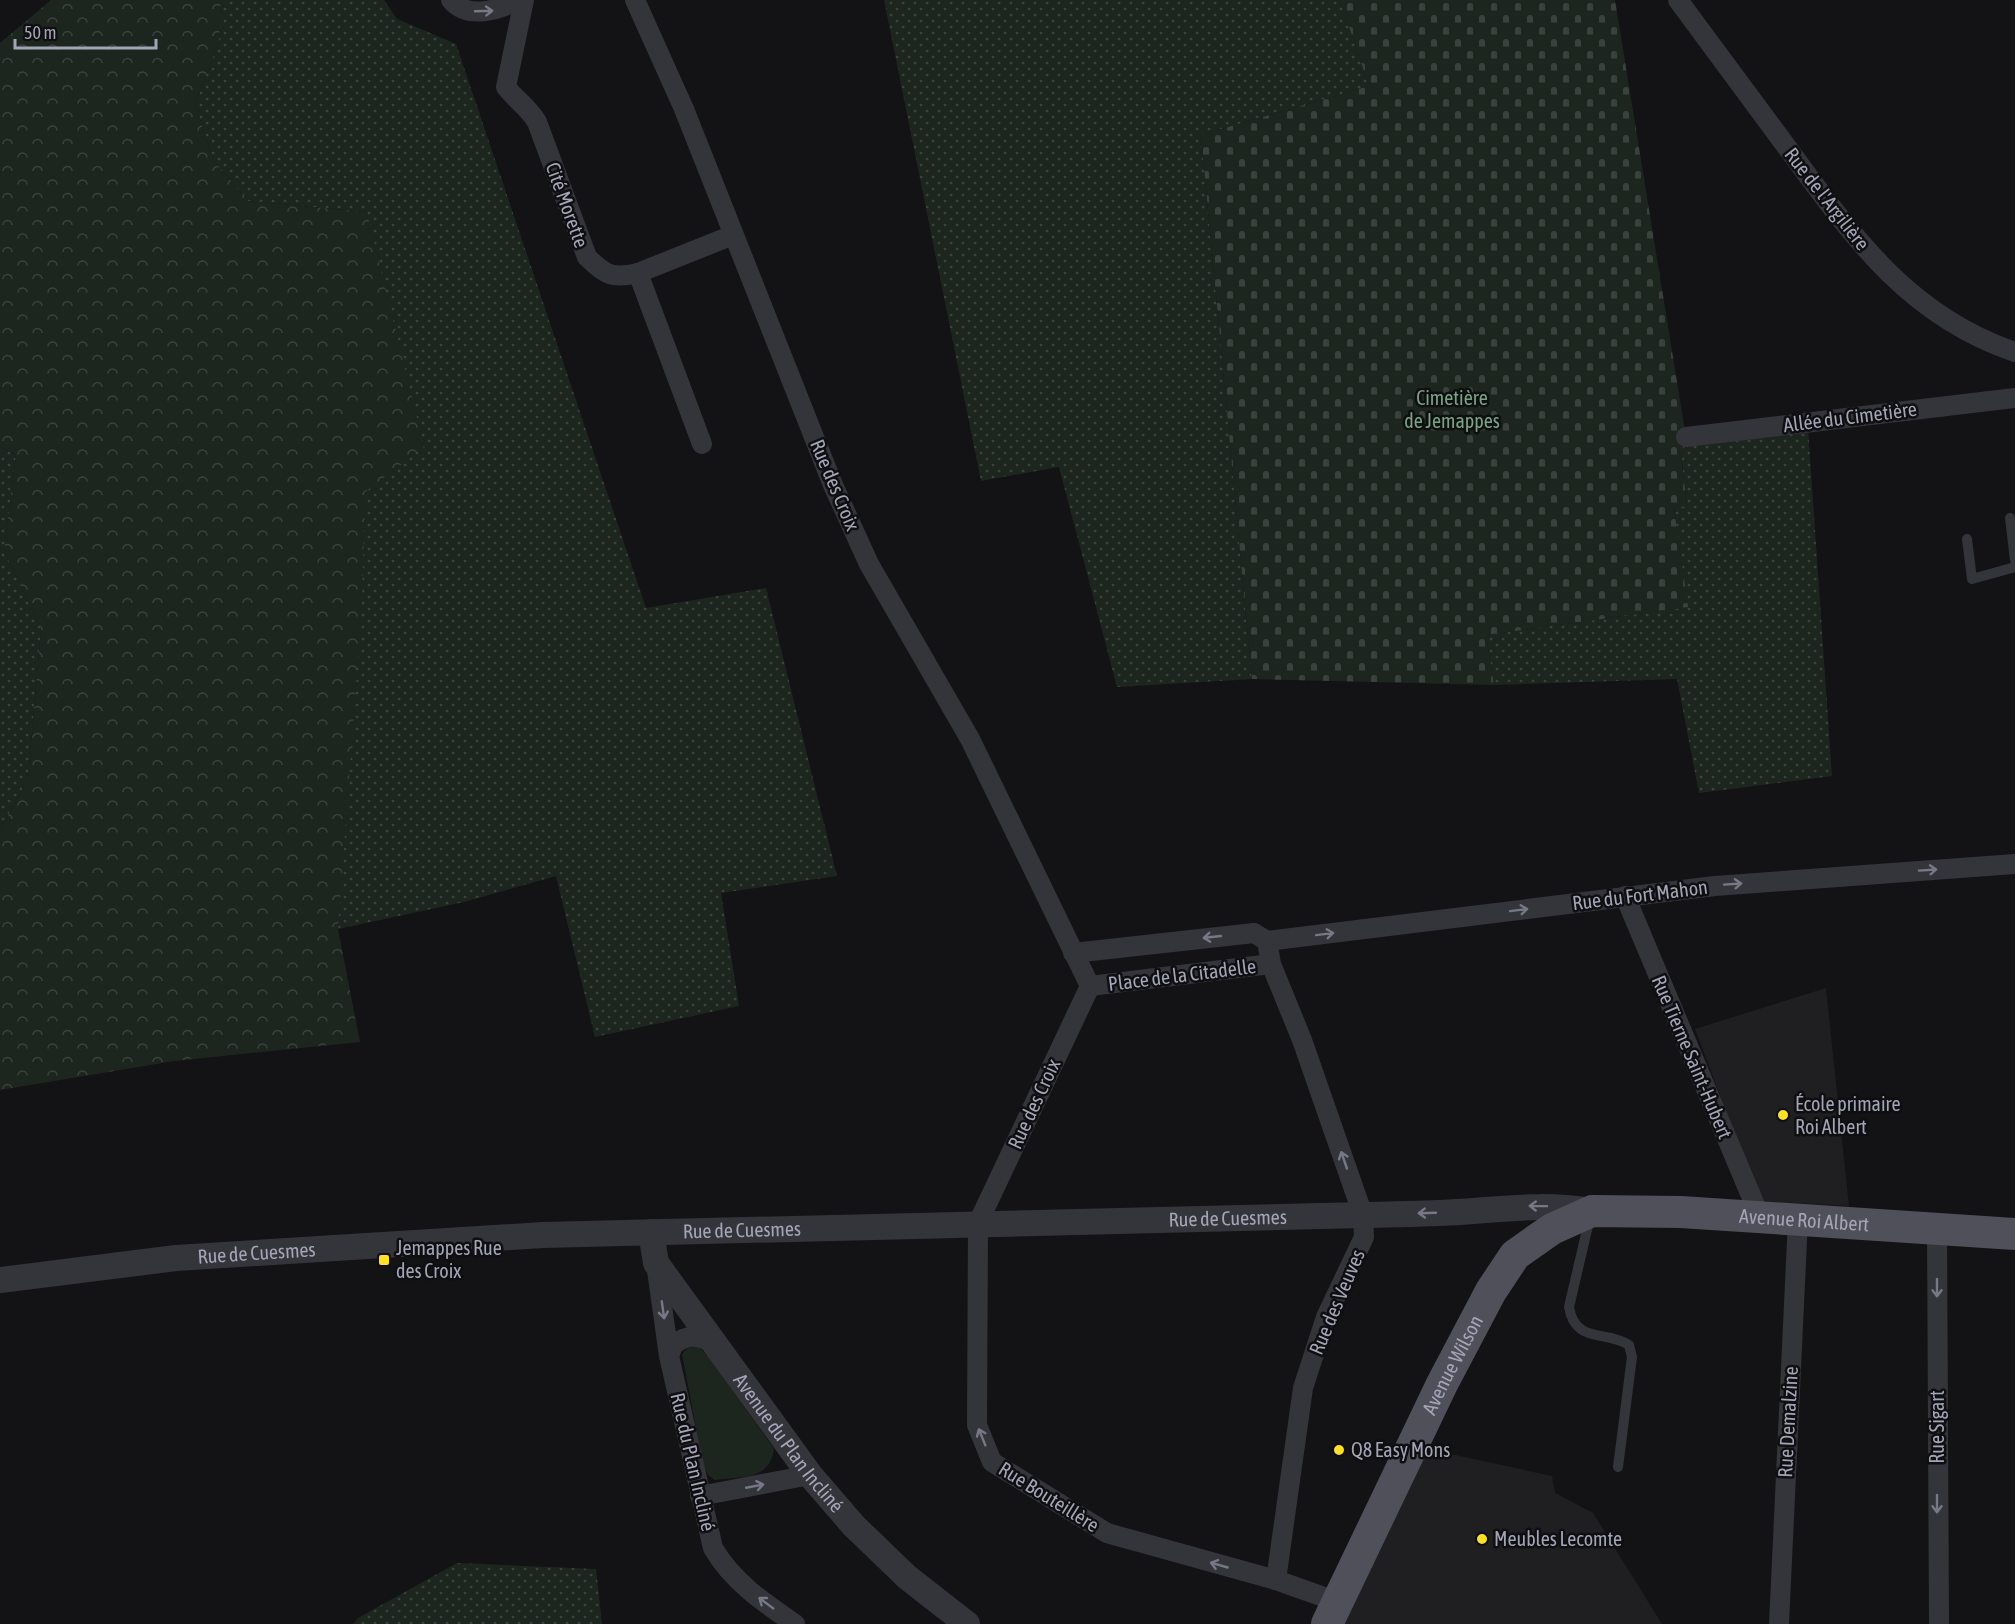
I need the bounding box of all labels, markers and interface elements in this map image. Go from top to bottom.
one-way arrow [473,5,493,17]
scale bar [15,12,156,50]
text: 50 m [24,22,56,43]
street label: Rue de l'Argilière [1780,143,1875,254]
street label: Cité Morette [541,159,594,251]
park label: Cimetière de Jemappes [1404,386,1500,432]
street label: Allée du Cimetière [1782,397,1918,436]
street label: Rue des Croix [806,436,865,534]
one-way arrow [1917,865,1937,876]
street label: Rue du Fort Mahon [1571,875,1709,914]
one-way arrow [1723,879,1743,890]
one-way arrow [1508,904,1528,915]
one-way arrow [1315,928,1335,939]
one-way arrow [1202,932,1222,943]
street label: Place de la Citadelle [1107,954,1257,995]
street label: Rue Tierne Saint-Hubert [1648,972,1737,1142]
street label: Rue des Croix [1003,1055,1064,1153]
place label: École primaire Roi Albert [1795,1092,1901,1138]
marker: École primaire Roi Albert [1776,1108,1790,1122]
one-way arrow [1338,1151,1349,1170]
one-way arrow [1529,1200,1549,1212]
street label: Avenue Roi Albert [1738,1204,1870,1235]
street label: Rue de Cuesmes [1168,1205,1287,1231]
one-way arrow [1417,1207,1437,1218]
street label: Rue de Cuesmes [682,1217,801,1243]
place label: Jemappes Rue des Croix [396,1236,502,1282]
street label: Rue de Cuesmes [197,1237,316,1268]
street label: Rue des Veuves [1304,1246,1369,1358]
marker: Jemappes Rue des Croix [377,1253,391,1267]
one-way arrow [1931,1277,1943,1297]
one-way arrow [657,1299,668,1319]
street label: Avenue Wilson [1417,1311,1487,1418]
street label: Rue Demalzine [1773,1366,1802,1478]
street label: Avenue du Plan Incliné [729,1369,849,1517]
street label: Rue Sigart [1925,1390,1948,1464]
street label: Rue du Plan Incliné [666,1391,721,1533]
one-way arrow [976,1428,987,1446]
place label: Q8 Easy Mons [1351,1438,1450,1461]
marker: Q8 Easy Mons [1332,1443,1346,1457]
street label: Rue Bouteillère [995,1457,1104,1536]
one-way arrow [745,1480,764,1491]
one-way arrow [1931,1493,1943,1513]
place label: Meubles Lecomte [1494,1527,1622,1550]
marker: Meubles Lecomte [1475,1532,1489,1546]
one-way arrow [1210,1558,1229,1570]
one-way arrow [759,1596,775,1609]

